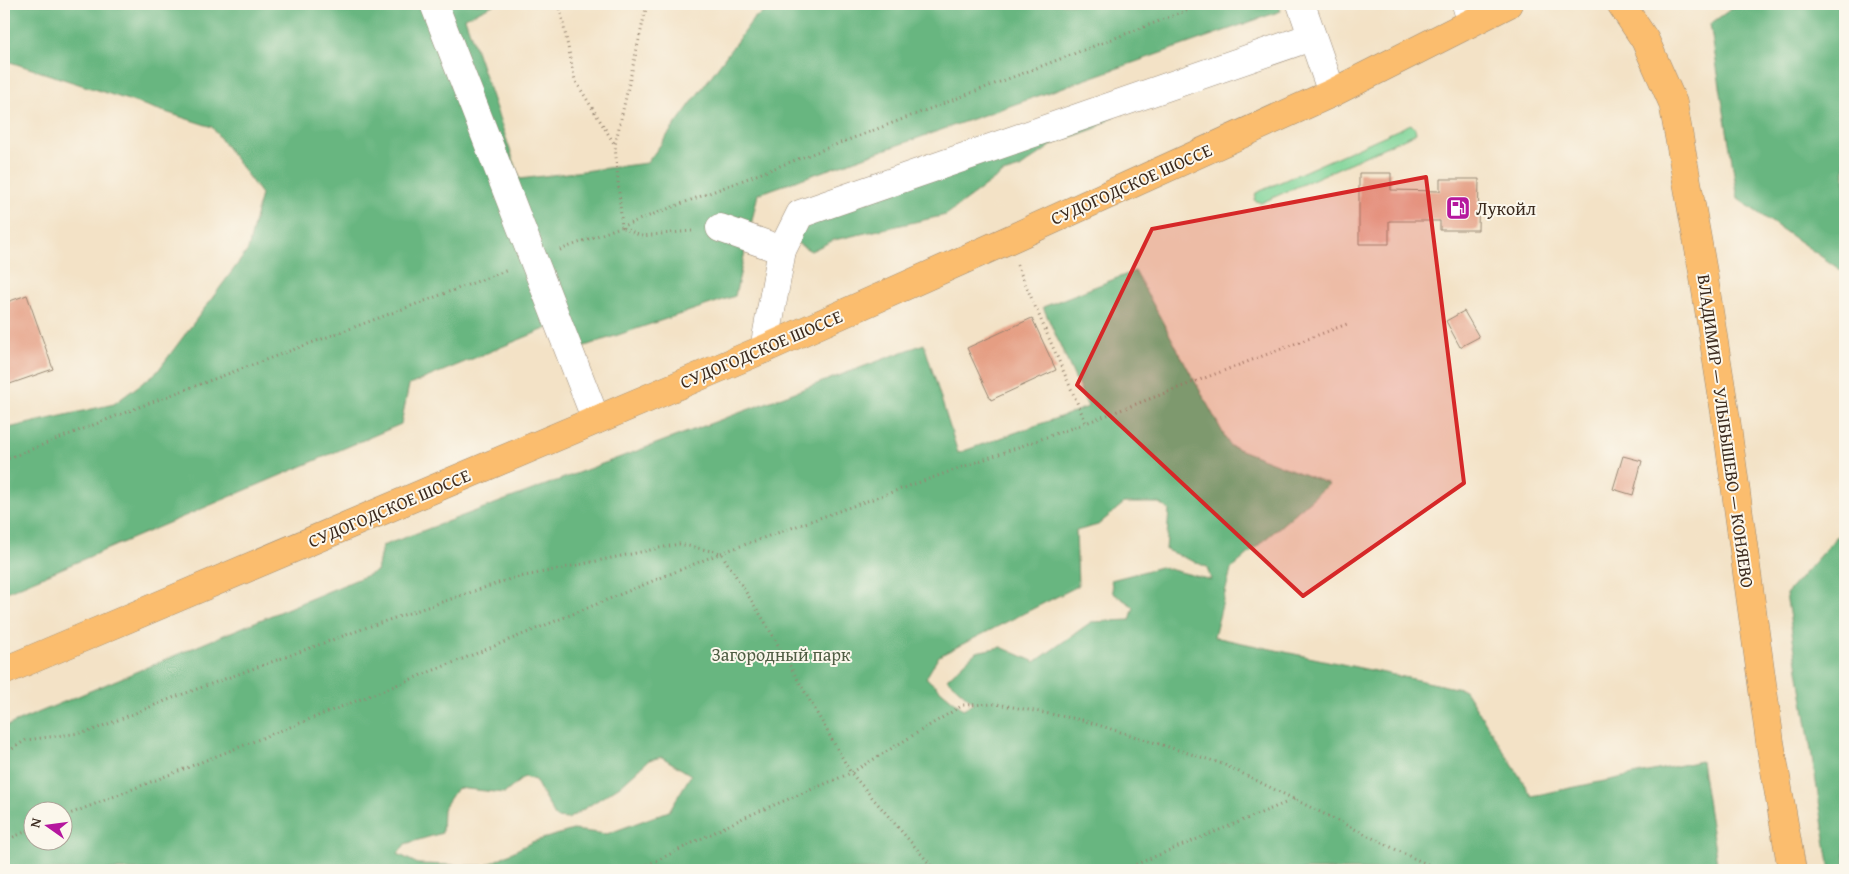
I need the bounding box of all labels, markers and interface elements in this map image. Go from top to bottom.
street label: СУДОГОДСКОЕ ШОССЕ [1046,136,1216,232]
fuel station icon: Лукойл [1445,195,1471,221]
place label: Лукойл [1476,195,1536,222]
street label: ВЛАДИМИР — УЛЫБЫШЕВО — КОНЯЕВО [1691,272,1761,590]
street label: СУДОГОДСКОЕ ШОССЕ [676,303,846,395]
street label: СУДОГОДСКОЕ ШОССЕ [304,462,474,554]
park label: Загородный парк [712,641,851,668]
north arrow [22,802,72,852]
text: N [25,815,46,830]

